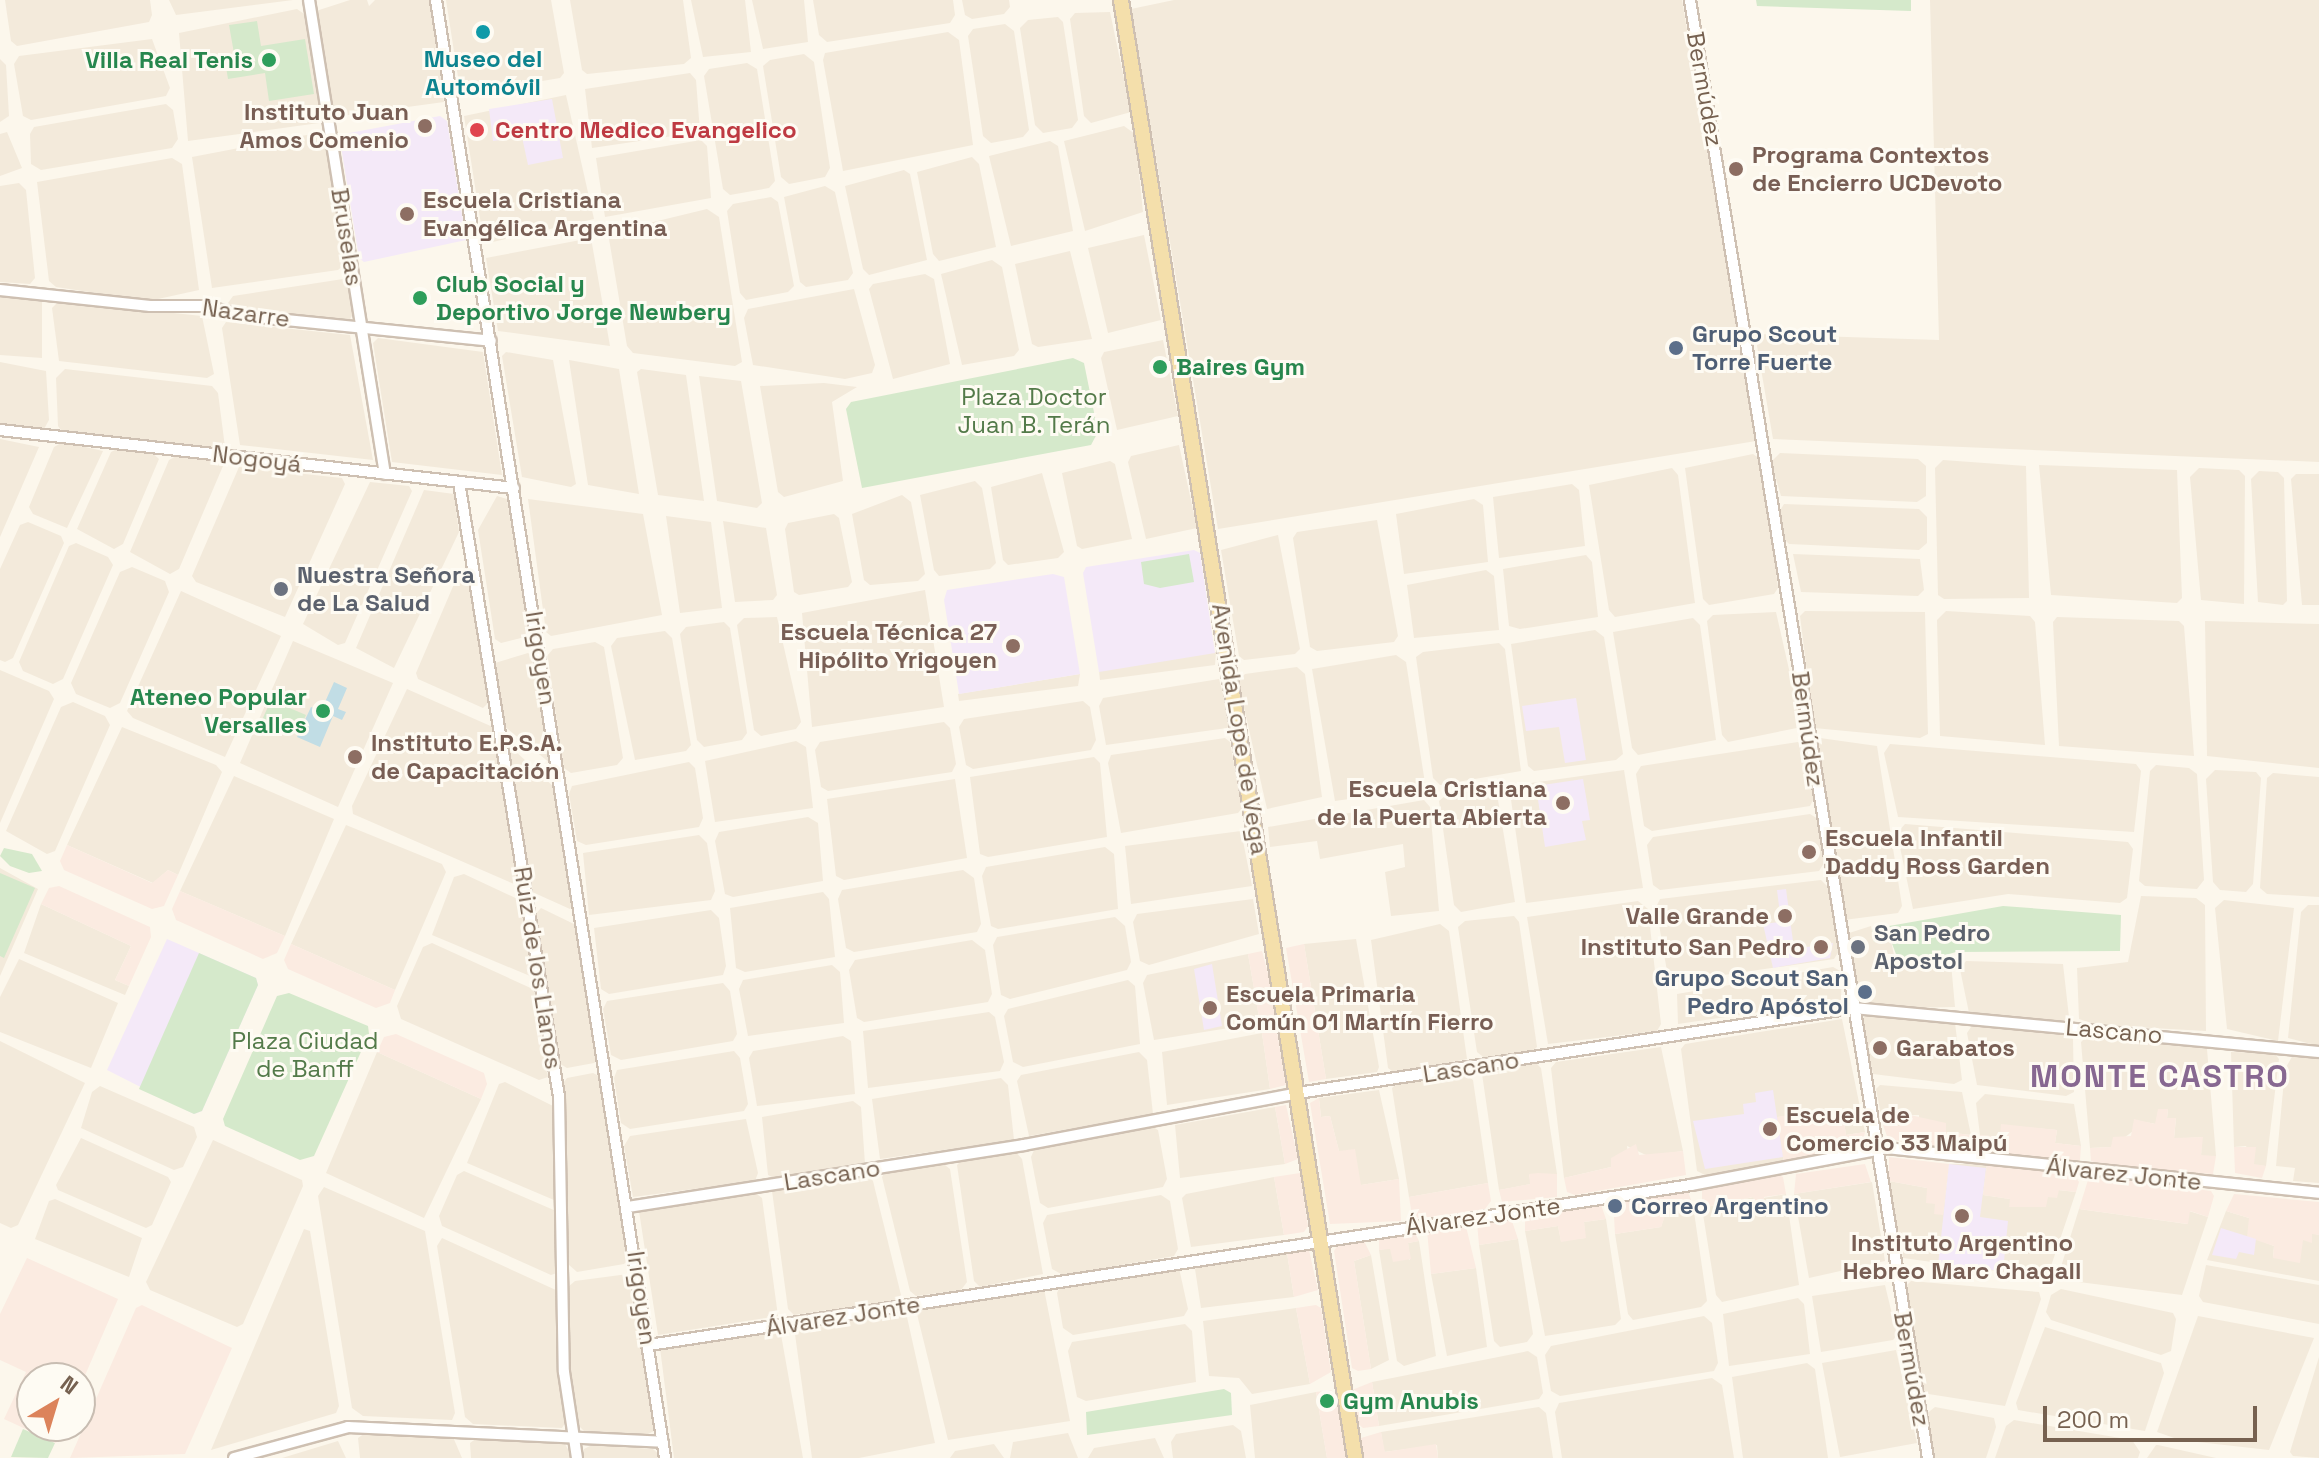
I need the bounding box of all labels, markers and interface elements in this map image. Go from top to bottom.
marker: Museo del Automóvil [474,23,492,41]
street label: Bermúdez [1681,29,1729,149]
place label: Museo del Automóvil [424,45,542,101]
place label: Villa Real Tenis [84,46,253,74]
marker: Villa Real Tenis [260,51,278,69]
place label: Instituto Juan Amos Comenio [240,98,409,154]
place label: Centro Medico Evangelico [495,116,797,144]
marker: Instituto Juan Amos Comenio [416,117,434,135]
marker: Centro Medico Evangelico [466,119,488,141]
place label: Programa Contextos de Encierro UCDevoto [1752,141,2002,197]
marker: Programa Contextos de Encierro UCDevoto [1727,160,1745,178]
street label: Bruselas [325,186,369,288]
place label: Escuela Cristiana Evangélica Argentina [423,186,668,242]
marker: Escuela Cristiana Evangélica Argentina [398,205,416,223]
place label: Club Social y Deportivo Jorge Newbery [436,270,731,326]
marker: Club Social y Deportivo Jorge Newbery [411,289,429,307]
street label: Nazarre [201,293,291,333]
place label: Grupo Scout Torre Fuerte [1692,320,1837,376]
marker: Grupo Scout Torre Fuerte [1667,339,1685,357]
place label: Baires Gym [1176,353,1305,381]
marker: Baires Gym [1151,358,1169,376]
park label: Plaza Doctor Juan B. Terán [957,383,1111,439]
street label: Nogoyá [211,439,303,479]
place label: Nuestra Señora de La Salud [297,561,475,617]
marker: Nuestra Señora de La Salud [272,580,290,598]
street label: Avenida Lope de Vega [1206,601,1274,857]
street label: Irigoyen [519,609,563,707]
place label: Escuela Técnica 27 Hipólito Yrigoyen [780,618,997,674]
marker: Escuela Técnica 27 Hipólito Yrigoyen [1004,637,1022,655]
street label: Bermúdez [1786,670,1830,788]
place label: Ateneo Popular Versalles [130,683,307,739]
marker: Ateneo Popular Versalles [314,702,332,720]
place label: Instituto E.P.S.A. de Capacitación [371,729,563,785]
marker: Instituto E.P.S.A. de Capacitación [346,748,364,766]
place label: Escuela Cristiana de la Puerta Abierta [1317,775,1547,831]
marker: Escuela Cristiana de la Puerta Abierta [1554,794,1572,812]
place label: Escuela Infantil Daddy Ross Garden [1825,824,2050,880]
marker: Escuela Infantil Daddy Ross Garden [1800,843,1818,861]
street label: Ruiz de los Llanos [508,865,568,1071]
place label: Valle Grande [1625,902,1769,930]
marker: Valle Grande [1776,907,1794,925]
place label: San Pedro Apostol [1874,919,1990,975]
place label: Instituto San Pedro [1581,933,1805,961]
marker: Instituto San Pedro [1812,938,1830,956]
marker: San Pedro Apostol [1849,938,1867,956]
place label: Grupo Scout San Pedro Apóstol [1654,964,1849,1020]
place label: Escuela Primaria Común 01 Martín Fierro [1226,980,1494,1036]
marker: Grupo Scout San Pedro Apóstol [1856,983,1874,1001]
marker: Escuela Primaria Común 01 Martín Fierro [1201,999,1219,1017]
street label: Lascano [2064,1012,2164,1050]
park label: Plaza Ciudad de Banff [232,1027,378,1083]
place label: Garabatos [1896,1034,2015,1062]
marker: Garabatos [1871,1039,1889,1057]
street label: Lascano [1421,1045,1521,1089]
district label: MONTE CASTRO [2030,1057,2290,1095]
place label: Escuela de Comercio 33 Maipú [1786,1101,2008,1157]
marker: Escuela de Comercio 33 Maipú [1761,1120,1779,1138]
street label: Álvarez Jonte [2045,1152,2203,1196]
street label: Lascano [782,1153,882,1197]
street label: Álvarez Jonte [1404,1191,1562,1241]
place label: Correo Argentino [1631,1192,1829,1220]
marker: Correo Argentino [1606,1197,1624,1215]
marker: Instituto Argentino Hebreo Marc Chagall [1953,1207,1971,1225]
place label: Instituto Argentino Hebreo Marc Chagall [1843,1229,2081,1285]
street label: Irigoyen [621,1249,663,1347]
street label: Álvarez Jonte [764,1290,922,1342]
street label: Bermúdez [1888,1309,1936,1429]
north arrow [16,1362,96,1442]
text: N [55,1369,84,1400]
place label: Gym Anubis [1343,1387,1479,1415]
scale bar [2047,1390,2261,1440]
marker: Gym Anubis [1318,1392,1336,1410]
text: 200 m [2057,1404,2129,1435]

